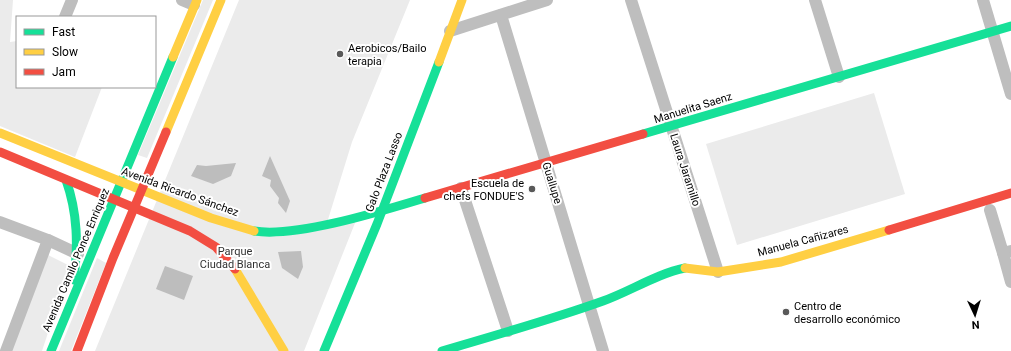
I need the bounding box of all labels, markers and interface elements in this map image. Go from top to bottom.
legend [16,16,156,88]
text: Fast [52,25,75,39]
place label: Aerobicos/Bailo terapia [348,42,426,68]
text: Slow [52,45,78,59]
marker: Aerobicos/Bailo terapia [335,49,345,59]
text: Jam [52,65,76,79]
street label: Manuelita Saenz [652,90,734,126]
street label: Galo Plaza Lasso [363,130,405,214]
street label: Laura Jaramillo [667,132,703,208]
street label: Guallupe [540,161,565,206]
street label: Avenida Ricardo Sánchez [120,165,241,219]
place label: Escuela de chefs FONDUE'S [444,177,524,203]
marker: Escuela de chefs FONDUE'S [527,184,537,194]
street label: Avenida Camilo Ponce Enriquez [40,186,112,334]
street label: Manuela Cañizares [756,223,850,259]
park label: Parque Ciudad Blanca [200,245,270,271]
north arrow [955,295,995,335]
place label: Centro de desarrollo económico [794,300,900,326]
marker: Centro de desarrollo económico [781,307,791,317]
text: N [971,318,980,331]

